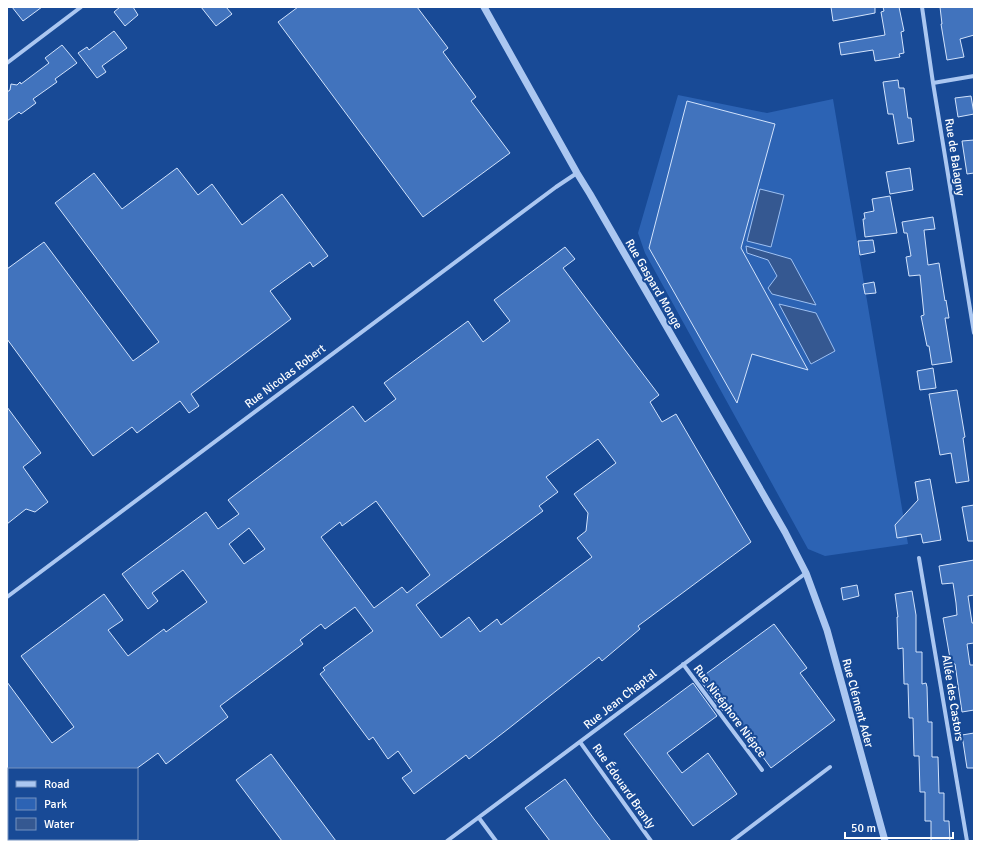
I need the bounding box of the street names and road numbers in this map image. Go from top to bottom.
street label: Rue de Balagny [941,117,968,197]
street label: Rue Gaspard Monge [622,236,685,332]
street label: Rue Nicolas Robert [242,341,329,412]
street label: Allée des Castors [938,654,967,742]
street label: Rue Clément Ader [838,657,877,750]
street label: Rue Nicéphore Niépce [690,662,769,761]
street label: Rue Jean Chaptal [581,666,660,733]
street label: Rue Édouard Branly [589,741,659,832]

